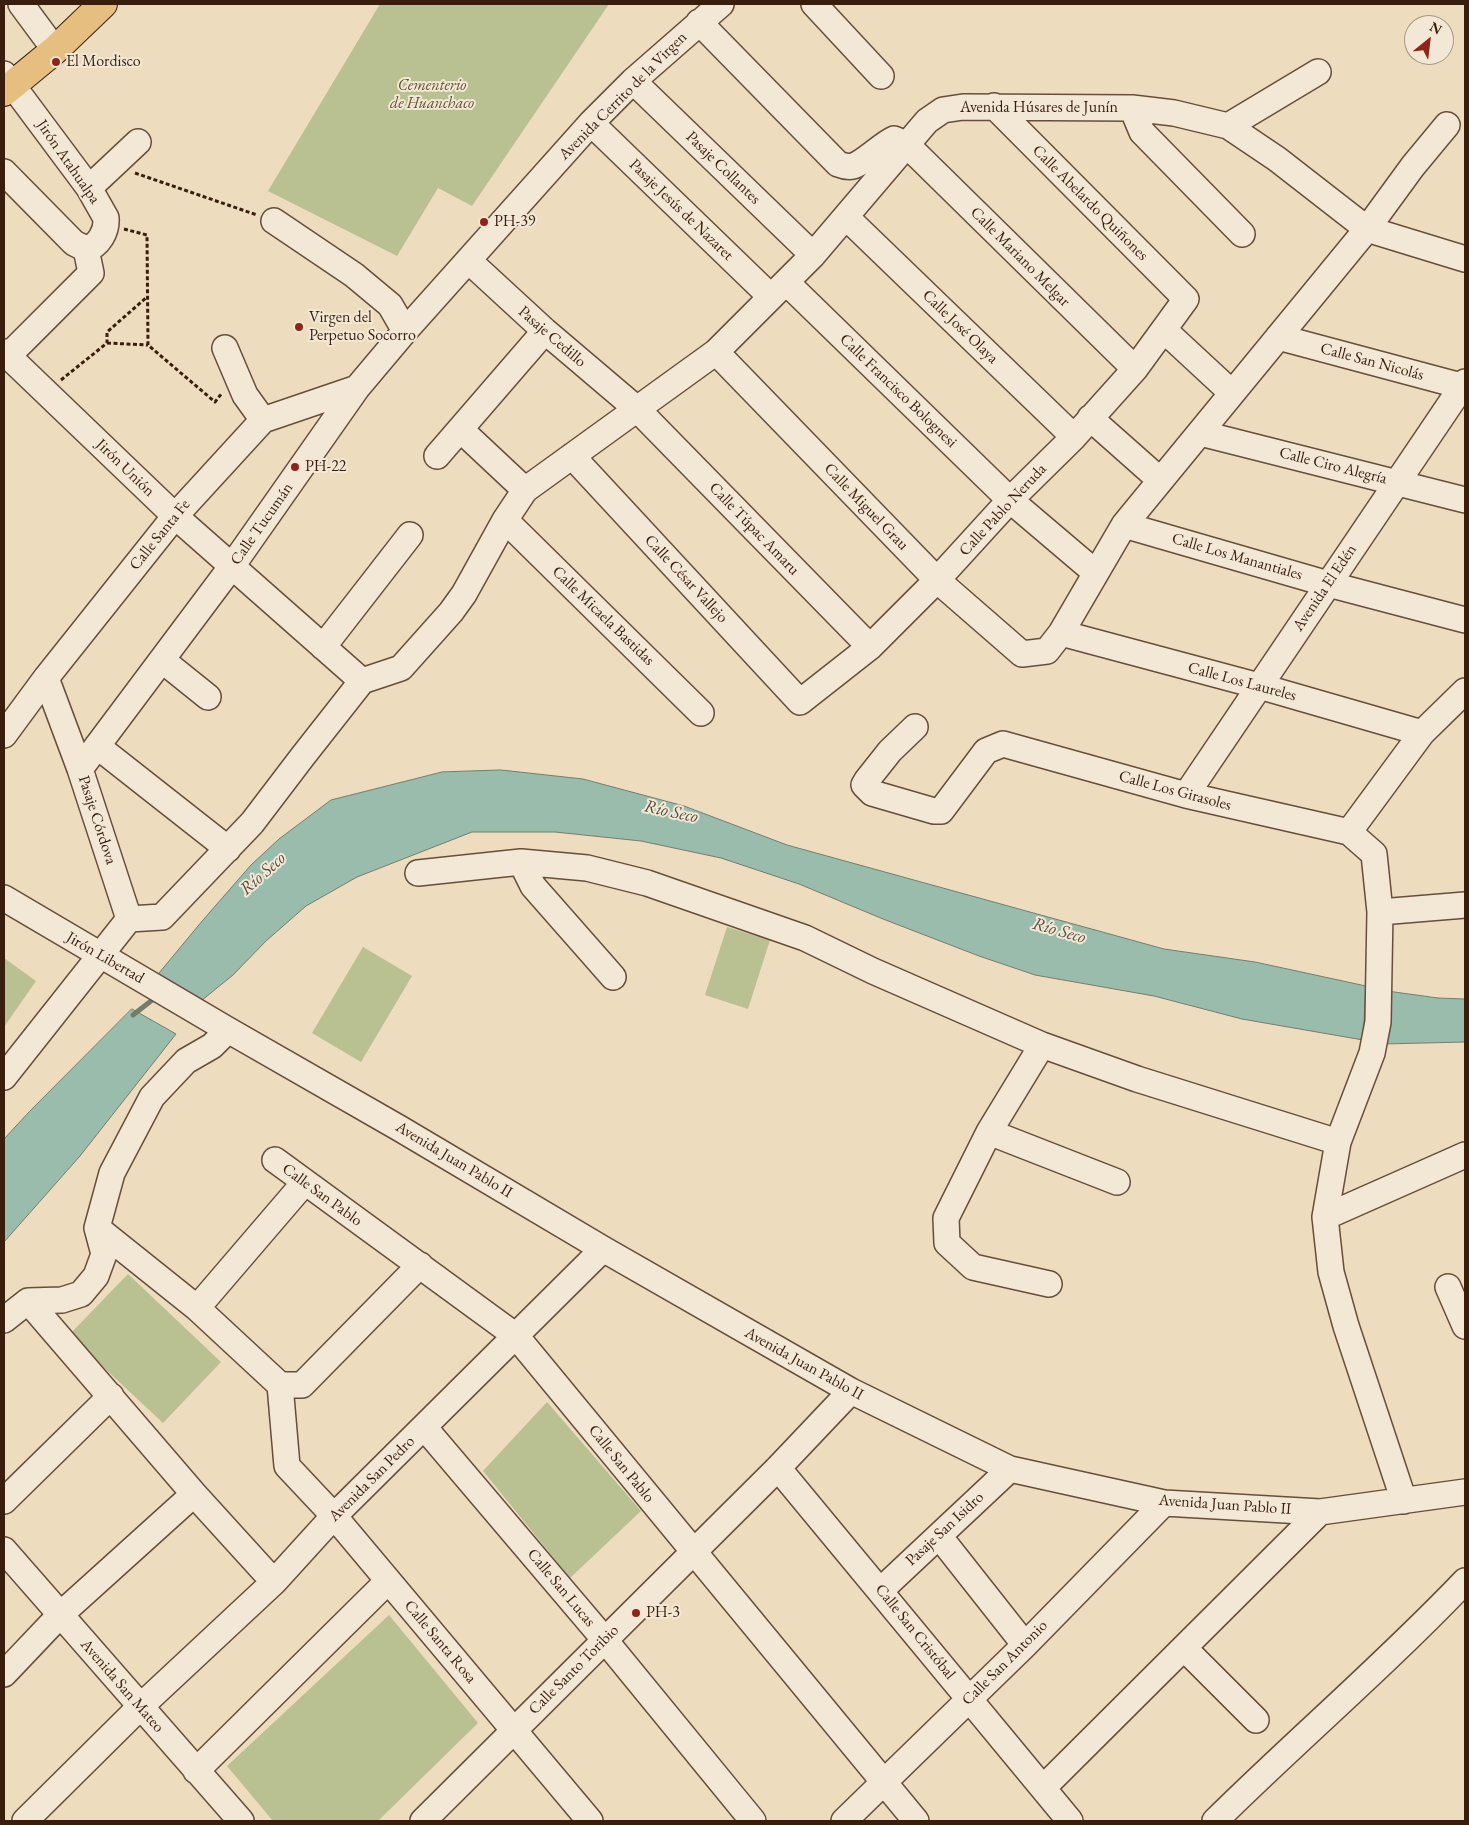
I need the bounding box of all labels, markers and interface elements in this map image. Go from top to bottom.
north arrow [1404,15,1454,65]
text: N [1426,17,1445,38]
street label: Avenida Cerrito de la Virgen [555,28,691,164]
place label: El Mordisco [66,52,141,72]
marker: El Mordisco [50,56,62,68]
park label: Cementerio de Huanchaco [390,76,474,114]
street label: Avenida Húsares de Junín [960,98,1118,118]
street label: Jirón Atahualpa [32,116,104,208]
street label: Pasaje Collantes [681,127,765,209]
street label: Calle Abelardo Quiñones [1028,141,1152,265]
street label: Pasaje Jesús de Nazaret [625,155,737,265]
street label: Calle Mariano Melgar [966,203,1074,311]
place label: PH-39 [494,212,536,232]
marker: PH-39 [478,216,490,228]
street label: Calle José Olaya [918,286,1002,368]
street label: Pasaje Cedillo [514,302,590,372]
place label: Virgen del Perpetuo Socorro [309,308,416,346]
marker: Virgen del Perpetuo Socorro [293,321,305,333]
street label: Calle Francisco Bolognesi [835,330,961,452]
street label: Calle San Nicolás [1318,339,1426,385]
street label: Jirón Unión [91,435,159,501]
street label: Calle Ciro Alegría [1277,443,1389,489]
place label: PH-22 [305,457,347,477]
street label: Calle Miguel Grau [820,459,912,555]
street label: Calle Pablo Neruda [955,460,1051,560]
marker: PH-22 [289,461,301,473]
street label: Calle Tucumán [227,479,297,569]
street label: Calle Túpac Amaru [705,479,803,579]
street label: Calle Santa Fe [126,496,194,574]
street label: Calle Los Manantiales [1170,529,1304,585]
street label: Calle César Vallejo [640,531,732,627]
street label: Avenida El Edén [1289,541,1361,635]
street label: Calle Micaela Bastidas [548,562,658,670]
street label: Calle Los Laureles [1186,658,1298,706]
street label: Calle Los Girasoles [1117,767,1233,815]
street label: Pasaje Córdova [74,773,120,867]
water label: Río Seco [642,796,700,828]
water label: Río Seco [236,848,290,900]
water label: Río Seco [1030,913,1088,949]
street label: Jirón Libertad [63,928,147,988]
street label: Avenida Juan Pablo II [392,1118,516,1202]
street label: Calle San Pablo [278,1159,366,1231]
street label: Avenida Juan Pablo II [741,1323,867,1405]
street label: Calle San Pablo [584,1421,658,1507]
street label: Avenida San Pedro [325,1432,419,1526]
street label: Pasaje San Isidro [902,1488,988,1570]
street label: Avenida Juan Pablo II [1158,1491,1292,1519]
street label: Calle San Lucas [523,1545,599,1631]
street label: Calle San Cristóbal [871,1580,959,1684]
street label: Calle Santa Rosa [400,1597,480,1687]
place label: PH-3 [646,1603,680,1623]
marker: PH-3 [630,1607,642,1619]
street label: Calle San Antonio [958,1616,1052,1710]
street label: Calle Santo Toribio [525,1621,623,1719]
street label: Avenida San Mateo [76,1635,168,1737]

